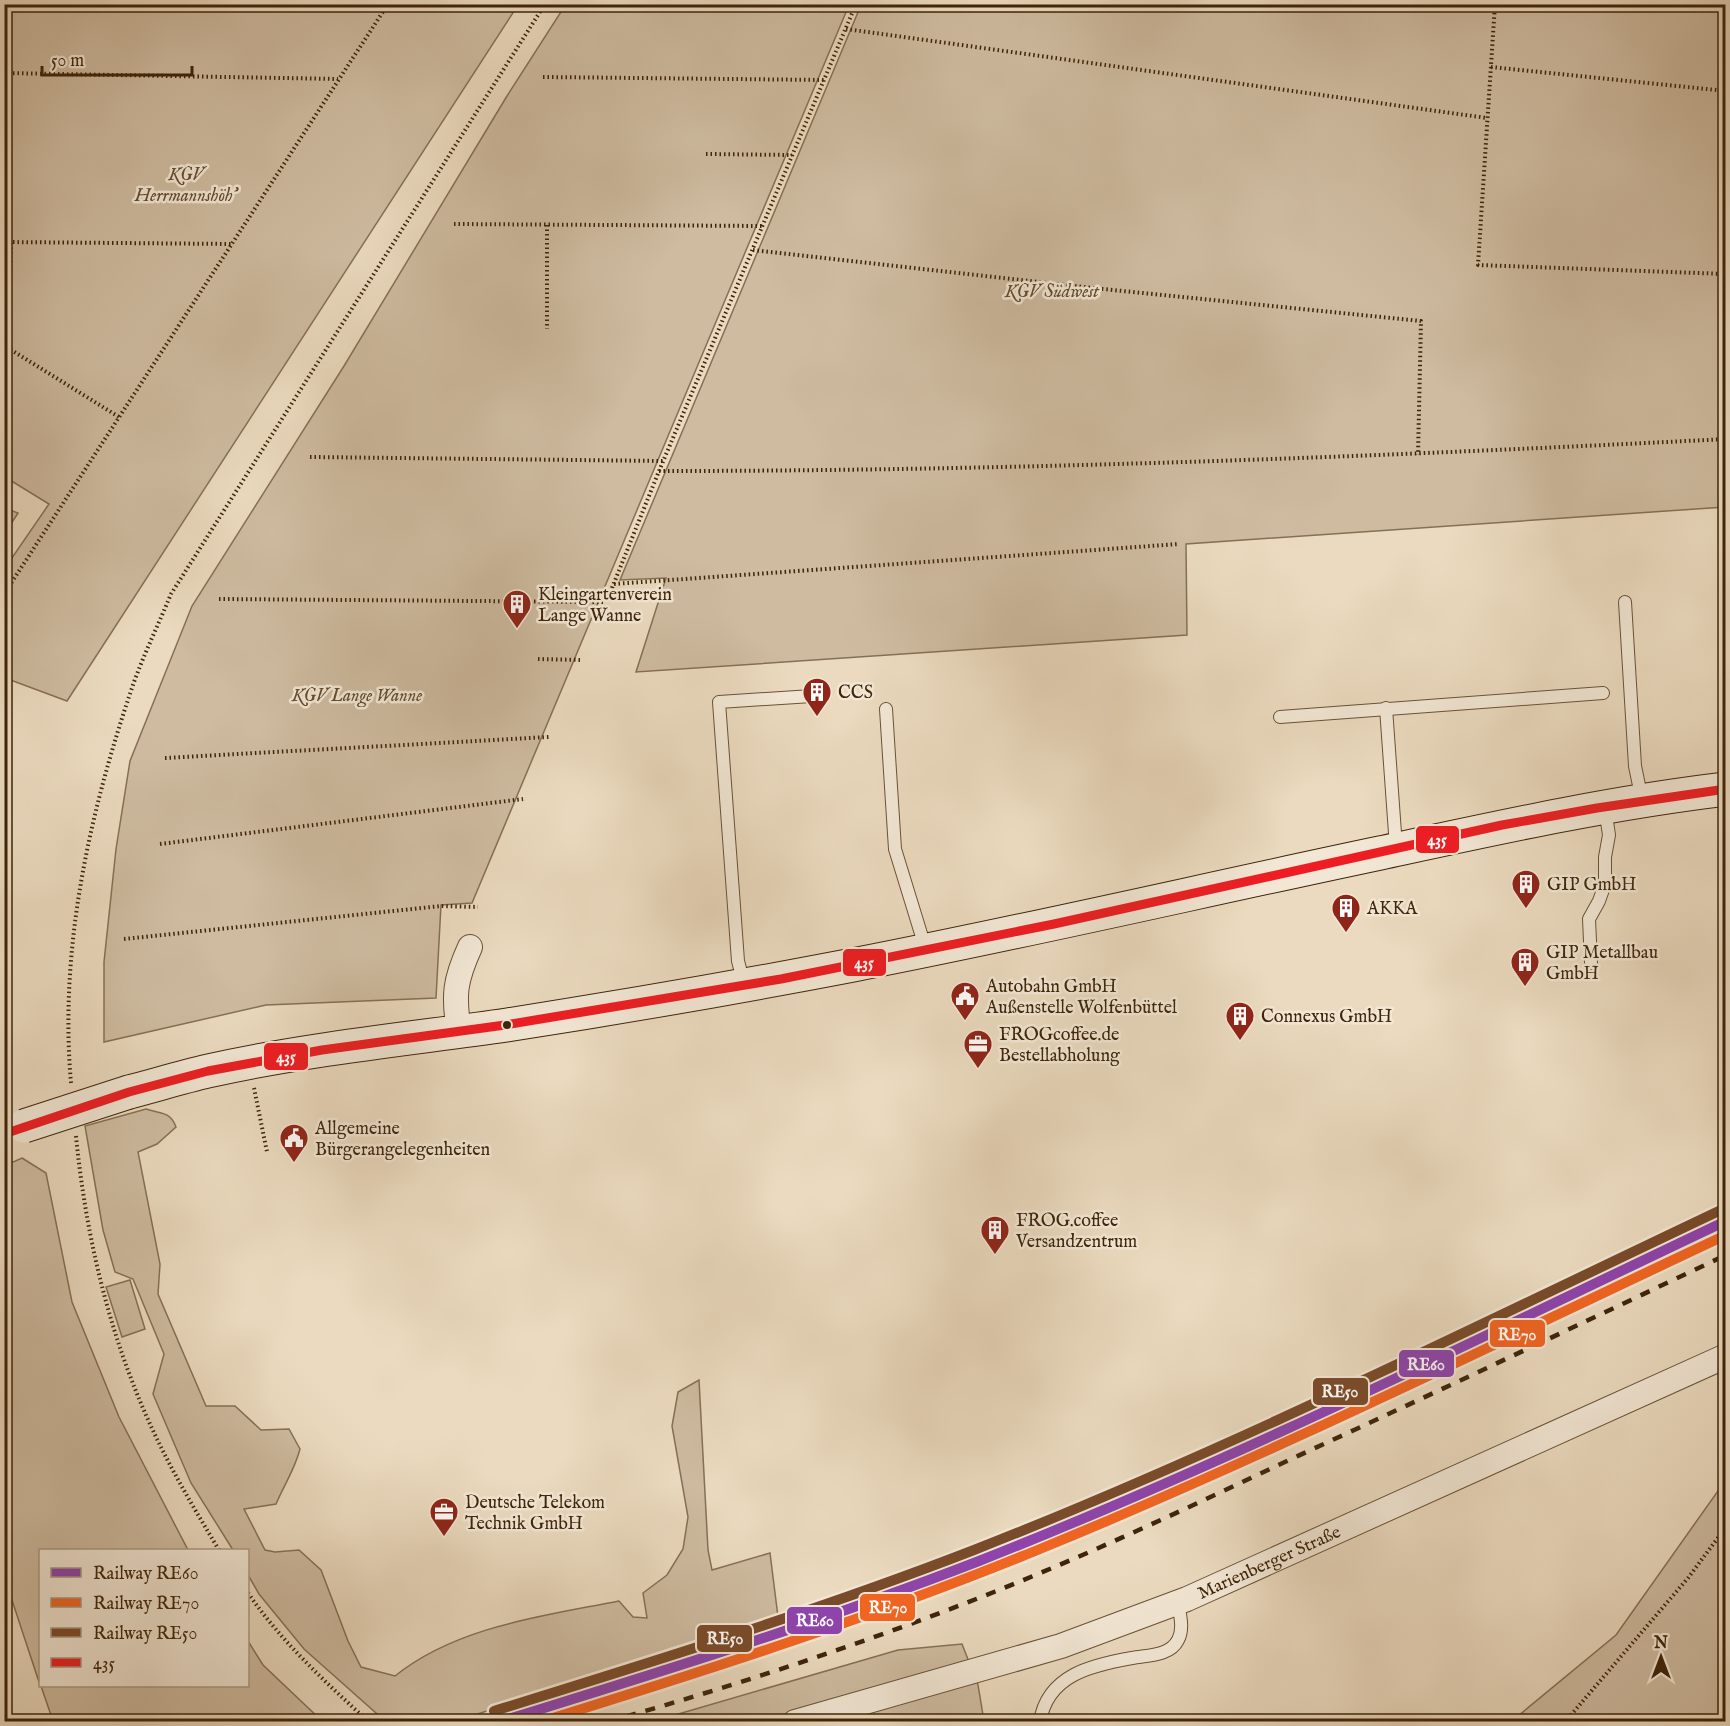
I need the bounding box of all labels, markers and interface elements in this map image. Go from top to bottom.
scale bar [42,39,192,77]
text: 50 m [51,50,84,73]
park label: KGV Herrmannshöh' [134,164,239,208]
park label: KGV Südwest [1004,281,1100,304]
place label: Kleingartenverein Lange Wanne [538,584,672,628]
building icon: Kleingartenverein Lange Wanne [501,588,533,630]
building icon: CCS [801,676,833,718]
place label: CCS [838,682,873,705]
park label: KGV Lange Wanne [291,685,422,708]
line badge: 435 [1415,825,1460,854]
text: 435 [1427,831,1447,851]
building icon: GIP GmbH [1510,868,1542,910]
place label: GIP GmbH [1547,874,1636,897]
building icon: AKKA [1330,892,1362,934]
place label: AKKA [1366,898,1418,921]
place label: GIP Metallbau GmbH [1546,942,1658,986]
building icon: GIP Metallbau GmbH [1509,946,1541,988]
line badge: 435 [842,948,887,977]
text: 435 [854,954,874,974]
place label: Autobahn GmbH Außenstelle Wolfenbüttel [985,976,1177,1020]
public building icon: Autobahn GmbH Außenstelle Wolfenbüttel [949,980,981,1022]
building icon: Connexus GmbH [1224,1000,1256,1042]
place label: Connexus GmbH [1261,1006,1392,1029]
unlabelled marker [501,1019,513,1031]
place label: FROGcoffee.de Bestellabholung [999,1024,1120,1068]
office icon: FROGcoffee.de Bestellabholung [962,1028,994,1070]
line badge: 435 [263,1042,309,1071]
text: 435 [276,1048,296,1068]
place label: Allgemeine Bürgerangelegenheiten [314,1118,491,1162]
public building icon: Allgemeine Bürgerangelegenheiten [278,1122,310,1164]
place label: FROG.coffee Versandzentrum [1015,1210,1137,1254]
building icon: FROG.coffee Versandzentrum [979,1214,1011,1256]
line badge: RE70 [1489,1319,1546,1348]
text: RE70 [1498,1326,1536,1346]
line badge: RE60 [1398,1349,1455,1378]
text: RE60 [1407,1356,1445,1376]
line badge: RE50 [1312,1377,1369,1406]
text: RE50 [1322,1383,1359,1403]
place label: Deutsche Telekom Technik GmbH [465,1492,605,1536]
office icon: Deutsche Telekom Technik GmbH [428,1496,460,1538]
street label: Marienberger Straße [1194,1521,1345,1606]
legend [39,1549,249,1687]
text: Railway RE60 [93,1563,199,1586]
text: Railway RE70 [93,1593,199,1616]
line badge: RE70 [859,1593,916,1622]
text: RE70 [869,1599,907,1619]
line badge: RE60 [786,1606,843,1635]
text: RE60 [796,1612,834,1632]
text: Railway RE50 [93,1623,197,1646]
line badge: RE50 [696,1624,753,1653]
north arrow [1631,1627,1691,1687]
text: RE50 [707,1630,744,1650]
text: N [1653,1634,1668,1654]
text: 435 [93,1653,116,1676]

